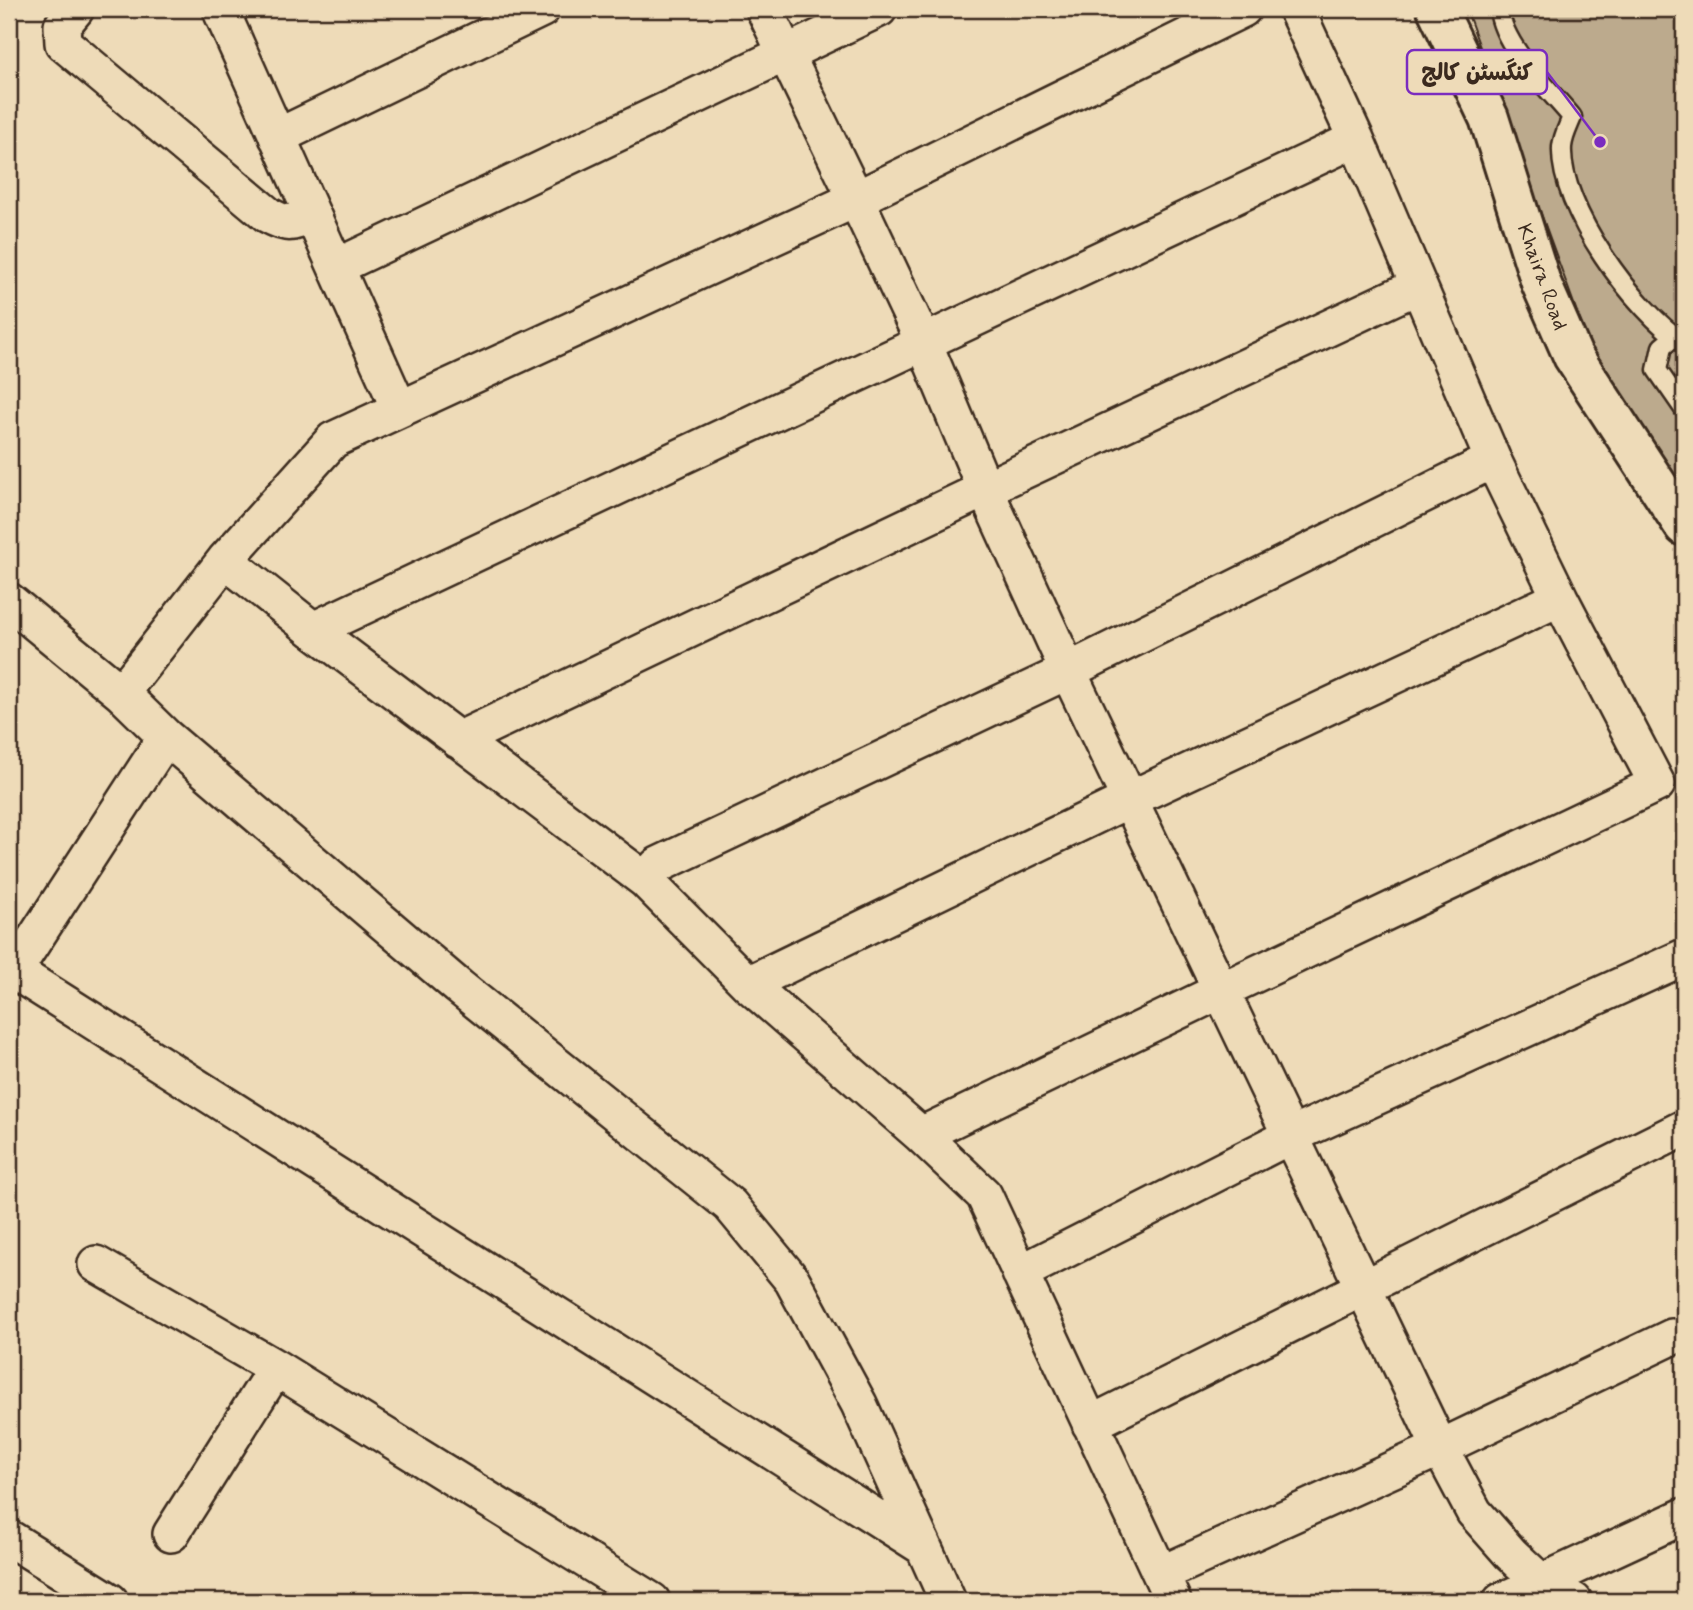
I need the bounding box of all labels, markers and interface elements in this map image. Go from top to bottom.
callout: کنگسٹن کالج [1407,50,1547,94]
text: کنگسٹن کالج [1421,58,1534,89]
street label: Khaira Road [1510,220,1574,334]

